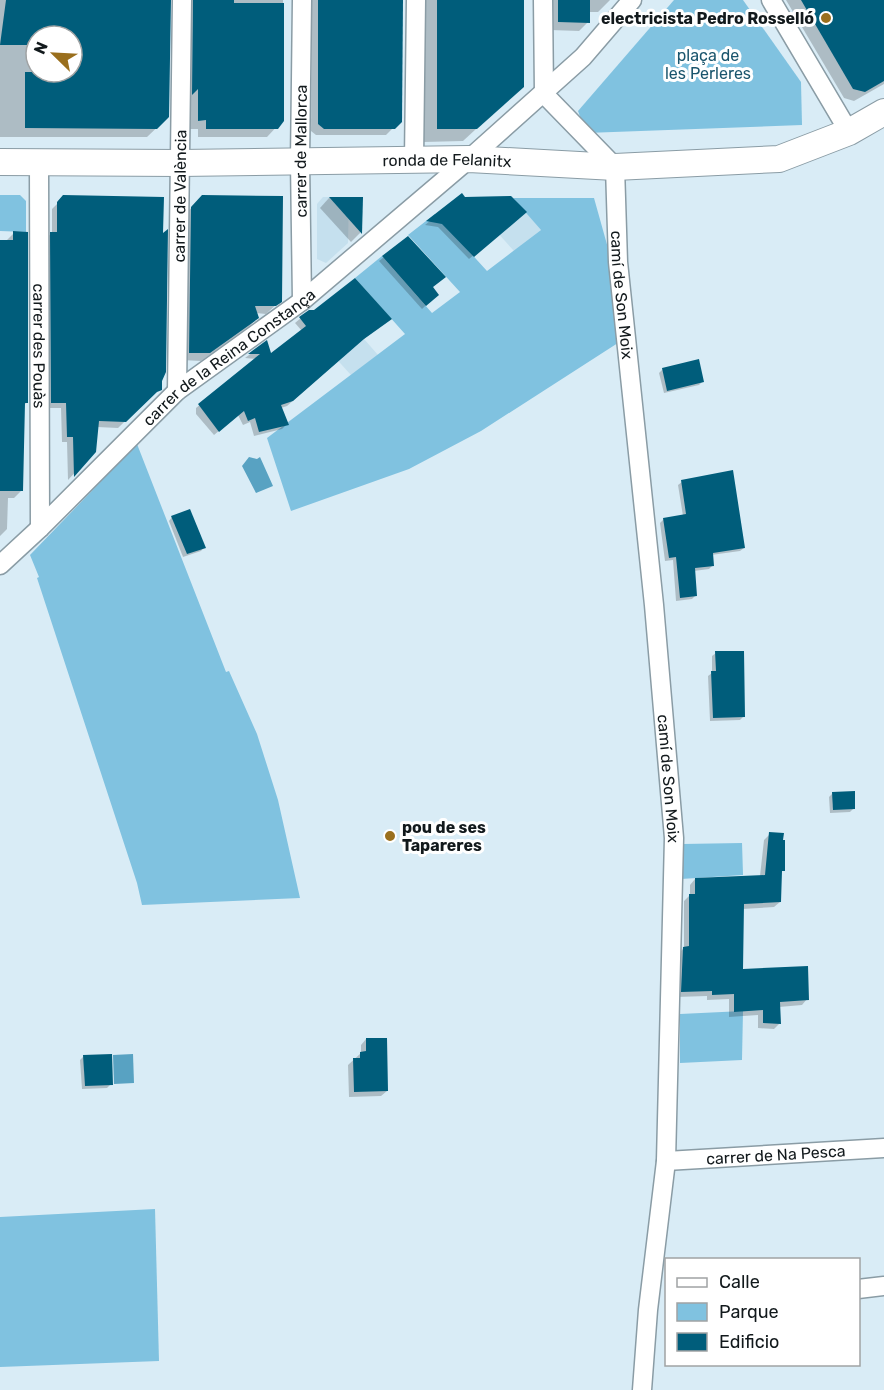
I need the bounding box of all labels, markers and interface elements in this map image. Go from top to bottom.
place label: electricista Pedro Rosselló [601,9,814,28]
marker: electricista Pedro Rosselló [819,11,833,25]
north arrow [24,24,84,84]
text: N [30,39,52,57]
park label: plaça de les Perleres [665,46,751,83]
street label: carrer de Mallorca [290,84,310,218]
street label: carrer de València [169,129,190,263]
street label: ronda de Felanitx [382,149,512,171]
street label: camí de Son Moix [608,230,638,361]
street label: carrer des Pouàs [30,284,49,408]
street label: carrer de la Reina Constança [139,284,319,429]
street label: camí de Son Moix [654,713,684,844]
place label: pou de ses Tapareres [402,818,486,855]
marker: pou de ses Tapareres [383,829,397,843]
street label: carrer de Na Pesca [706,1141,846,1168]
legend [665,1258,860,1366]
text: Calle [719,1271,760,1293]
text: Parque [719,1301,779,1323]
text: Edificio [719,1331,779,1353]

